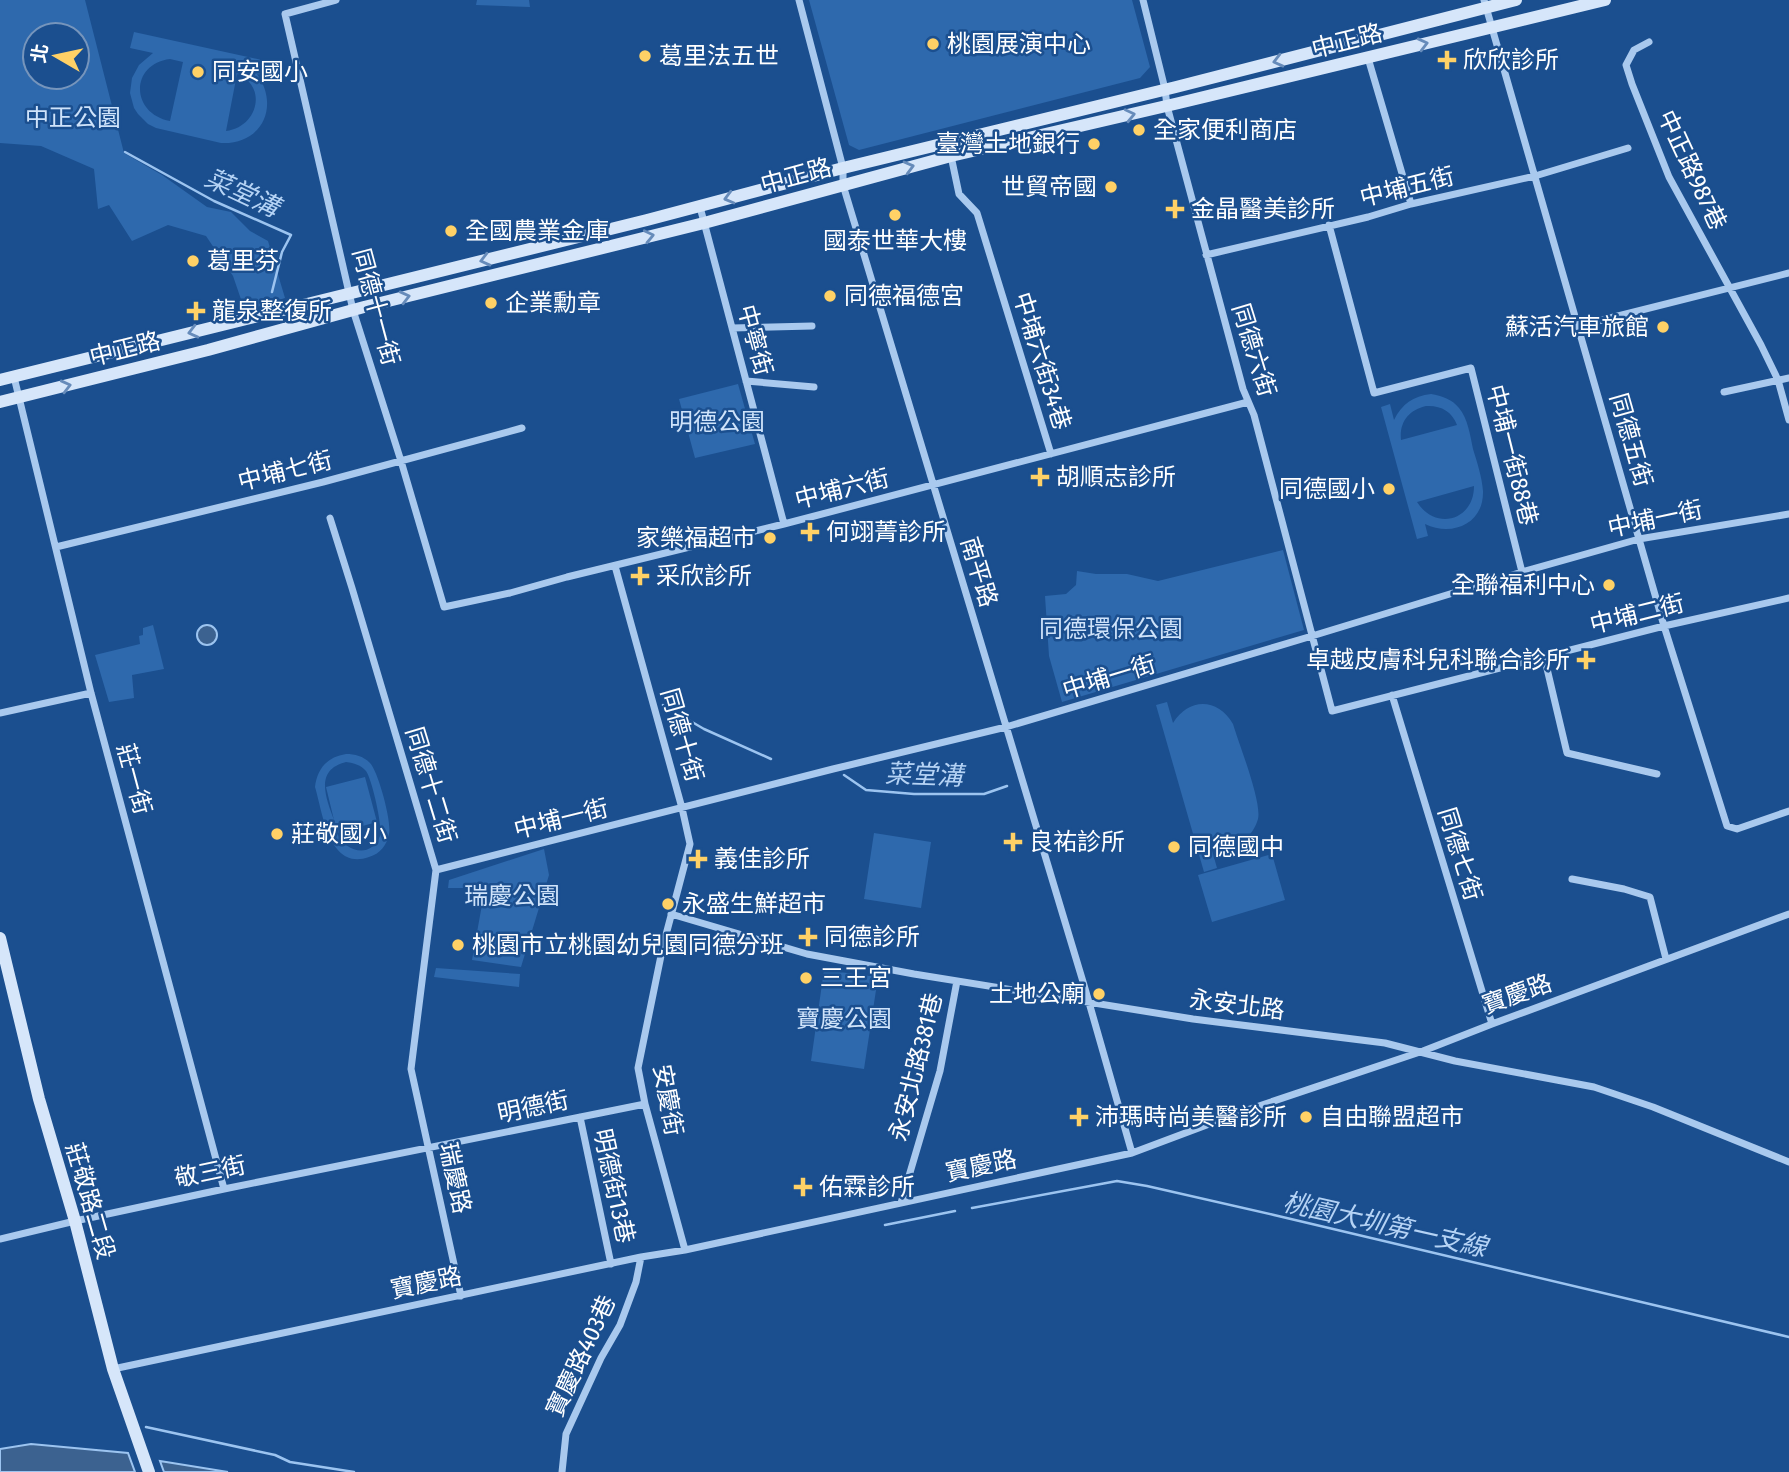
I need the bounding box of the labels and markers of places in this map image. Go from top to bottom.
place label: 桃園展演中心 [947,30,1091,58]
marker: 桃園展演中心 [925,36,941,52]
place label: 葛里法五世 [659,42,779,70]
place label: 欣欣診所 [1463,46,1559,74]
marker: 葛里法五世 [637,48,653,64]
marker: 欣欣診所 [1437,50,1457,70]
place label: 同安國小 [212,58,308,86]
marker: 同安國小 [190,64,206,80]
place label: 全家便利商店 [1153,116,1297,144]
marker: 全家便利商店 [1131,122,1147,138]
place label: 臺灣土地銀行 [936,130,1080,158]
marker: 臺灣土地銀行 [1086,136,1102,152]
place label: 世貿帝國 [1001,173,1097,201]
marker: 世貿帝國 [1103,179,1119,195]
place label: 金晶醫美診所 [1191,195,1335,223]
marker: 金晶醫美診所 [1165,199,1185,219]
marker: 國泰世華大樓 [887,207,903,223]
place label: 全國農業金庫 [465,217,609,245]
marker: 全國農業金庫 [443,223,459,239]
place label: 國泰世華大樓 [823,227,967,255]
place label: 葛里芬 [207,247,279,275]
marker: 葛里芬 [185,253,201,269]
place label: 同德福德宮 [844,282,964,310]
marker: 同德福德宮 [822,288,838,304]
place label: 企業勳章 [505,289,601,317]
marker: 企業勳章 [483,295,499,311]
place label: 龍泉整復所 [212,297,332,325]
marker: 龍泉整復所 [186,301,206,321]
place label: 蘇活汽車旅館 [1505,313,1649,341]
marker: 蘇活汽車旅館 [1655,319,1671,335]
place label: 胡順志診所 [1056,463,1176,491]
marker: 胡順志診所 [1030,467,1050,487]
place label: 同德國小 [1279,475,1375,503]
marker: 同德國小 [1381,481,1397,497]
place label: 何翊菁診所 [826,518,946,546]
marker: 何翊菁診所 [800,522,820,542]
place label: 家樂福超市 [636,524,756,552]
marker: 家樂福超市 [762,530,778,546]
place label: 采欣診所 [656,562,752,590]
marker: 采欣診所 [630,566,650,586]
place label: 全聯福利中心 [1451,571,1595,599]
marker: 全聯福利中心 [1601,577,1617,593]
place label: 卓越皮膚科兒科聯合診所 [1306,646,1570,674]
marker: 卓越皮膚科兒科聯合診所 [1576,650,1596,670]
place label: 莊敬國小 [291,820,387,848]
marker: 莊敬國小 [269,826,285,842]
place label: 良祐診所 [1029,828,1125,856]
marker: 良祐診所 [1003,832,1023,852]
place label: 同德國中 [1188,833,1284,861]
marker: 同德國中 [1166,839,1182,855]
place label: 義佳診所 [714,845,810,873]
marker: 義佳診所 [688,849,708,869]
place label: 永盛生鮮超市 [682,890,826,918]
marker: 永盛生鮮超市 [660,896,676,912]
place label: 同德診所 [824,923,920,951]
marker: 同德診所 [798,927,818,947]
place label: 桃園市立桃園幼兒園同德分班 [472,931,784,959]
marker: 桃園市立桃園幼兒園同德分班 [450,937,466,953]
place label: 三王宮 [820,964,892,992]
marker: 三王宮 [798,970,814,986]
place label: 土地公廟 [989,980,1085,1008]
marker: 土地公廟 [1091,986,1107,1002]
place label: 沛瑪時尚美醫診所 [1095,1103,1287,1131]
place label: 自由聯盟超市 [1320,1103,1464,1131]
marker: 沛瑪時尚美醫診所 [1069,1107,1089,1127]
marker: 自由聯盟超市 [1298,1109,1314,1125]
place label: 佑霖診所 [819,1173,915,1201]
marker: 佑霖診所 [793,1177,813,1197]

